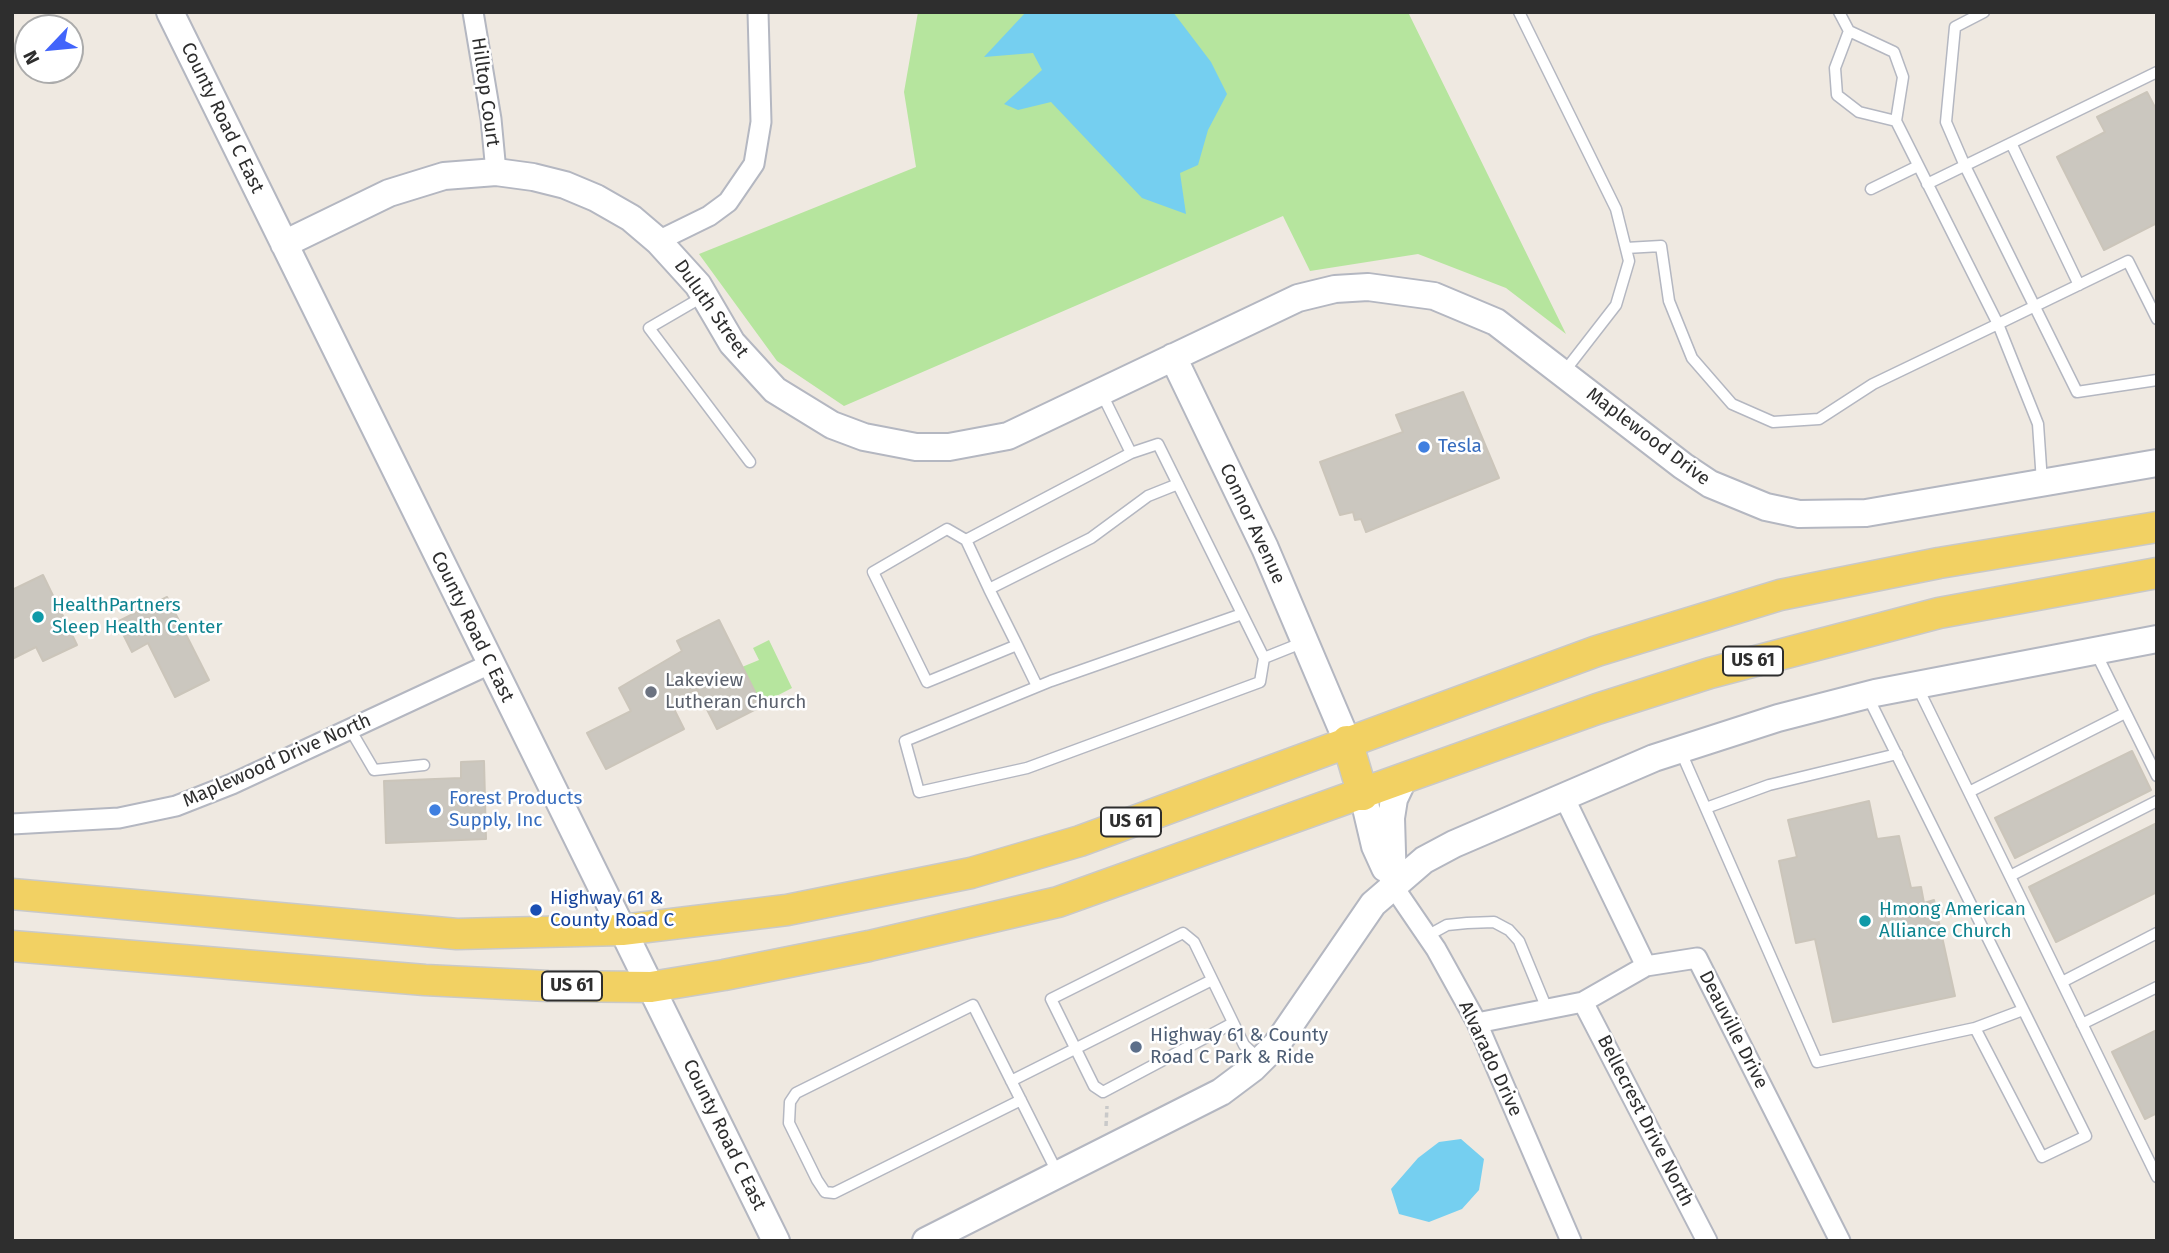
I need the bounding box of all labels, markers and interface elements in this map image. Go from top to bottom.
north arrow [14,14,84,84]
street label: Hilltop Court [466,36,504,148]
street label: County Road C East [176,39,268,197]
text: N [18,47,45,68]
street label: Duluth Street [669,256,753,362]
street label: Maplewood Drive [1582,383,1714,491]
place label: Tesla [1438,436,1482,458]
marker: Tesla [1416,439,1432,455]
street label: Connor Avenue [1214,460,1290,588]
street label: County Road C East [426,548,518,706]
place label: HealthPartners Sleep Health Center [52,595,223,639]
marker: HealthPartners Sleep Health Center [30,609,46,625]
road number: US 61 [1723,646,1783,676]
place label: Lakeview Lutheran Church [665,670,806,714]
marker: Lakeview Lutheran Church [643,684,659,700]
street label: Maplewood Drive North [179,709,375,813]
place label: Forest Products Supply, Inc [449,788,582,832]
marker: Forest Products Supply, Inc [427,802,443,818]
road number: US 61 [1101,808,1161,836]
place label: Highway 61 & County Road C [550,888,674,932]
place label: Hmong American Alliance Church [1879,899,2026,943]
marker: Highway 61 & County Road C [528,902,544,918]
marker: Hmong American Alliance Church [1857,913,1873,929]
street label: Deauville Drive [1693,967,1773,1093]
road number: US 61 [542,972,602,1001]
street label: Alvarado Drive [1453,998,1527,1120]
place label: Highway 61 & County Road C Park & Ride [1150,1025,1328,1069]
street label: Bellecrest Drive North [1592,1032,1698,1210]
marker: Highway 61 & County Road C Park & Ride [1128,1039,1144,1055]
street label: County Road C East [678,1056,770,1214]

